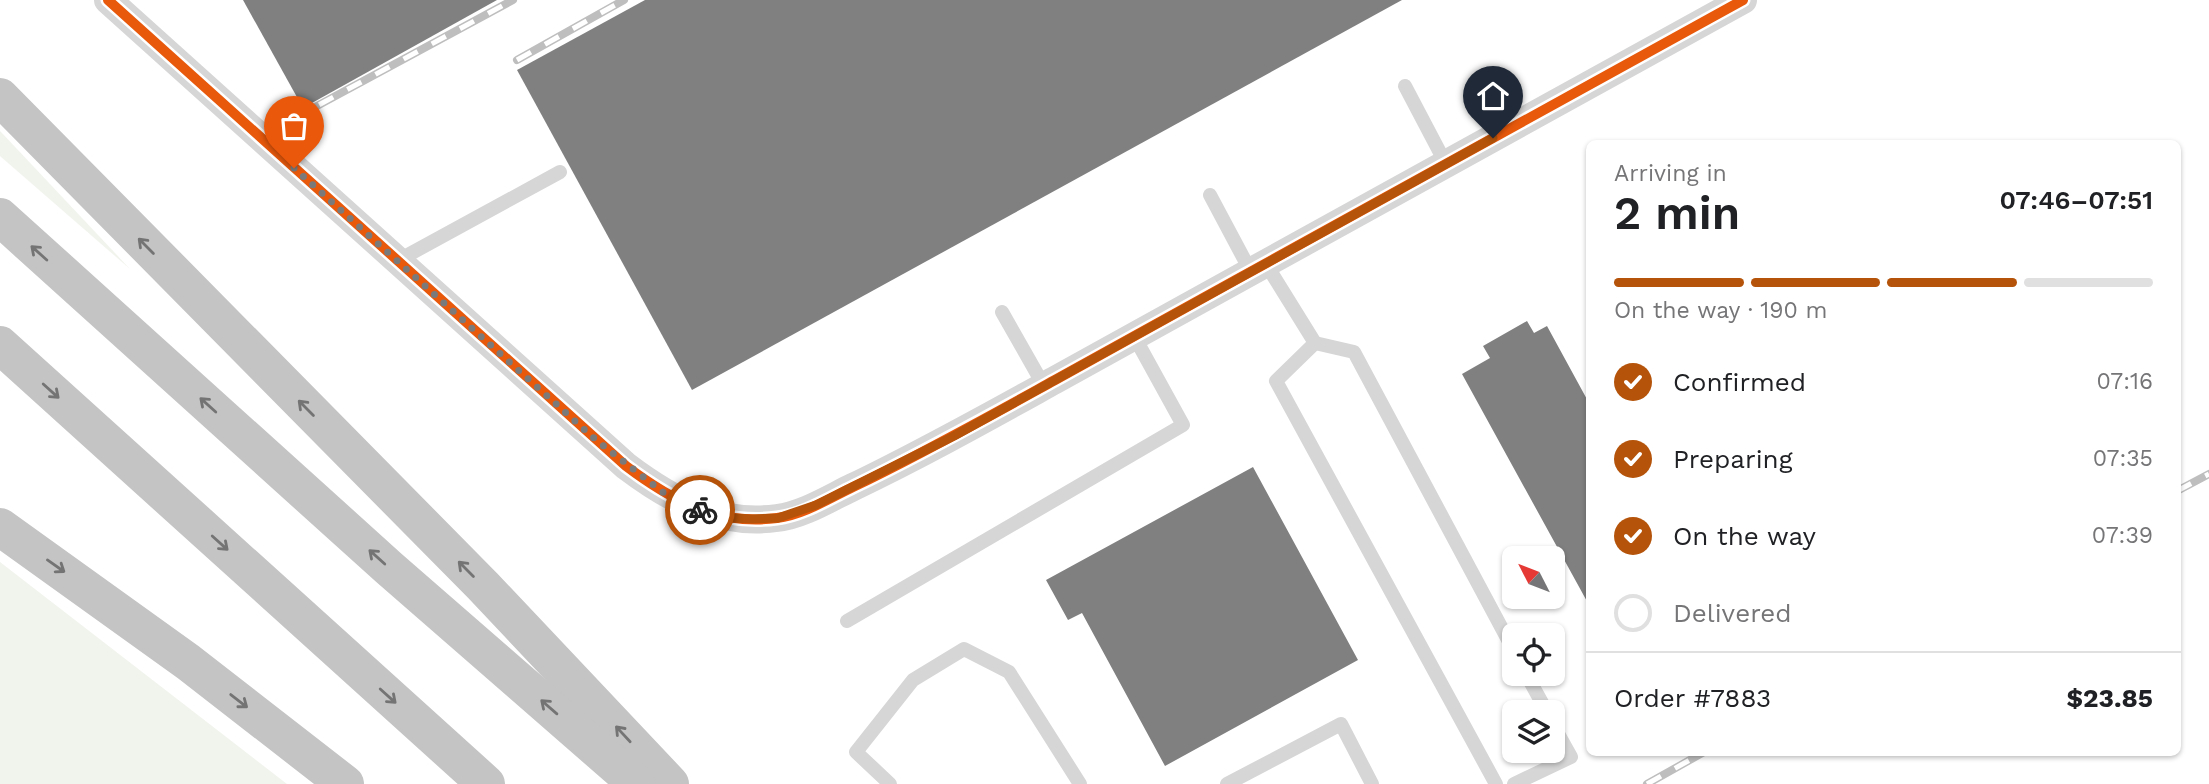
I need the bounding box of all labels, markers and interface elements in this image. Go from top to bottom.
pin [1463,66,1523,138]
icon: home [1474,77,1512,115]
pin [264,96,324,168]
icon: bag [275,107,313,145]
text: Arriving in [1614,160,1727,187]
text: 07:46–07:51 [1999,185,2153,215]
text: 2 min [1614,186,1740,240]
one-way arrow [138,237,155,254]
one-way arrow [30,245,48,261]
text: On the way · 190 m [1614,297,1827,324]
icon: check [1614,363,1652,401]
text: Confirmed [1673,367,1806,397]
text: 07:16 [2096,368,2153,395]
one-way arrow [42,382,59,399]
one-way arrow [200,397,218,413]
one-way arrow [298,399,315,416]
icon: check [1614,440,1652,478]
text: Preparing [1673,444,1793,474]
text: 07:35 [2093,445,2153,472]
courier [665,475,735,545]
icon: bike [681,491,719,529]
icon: check [1614,517,1652,555]
text: On the way [1673,521,1816,551]
text: 07:39 [2092,522,2153,549]
one-way arrow [211,535,229,551]
north arrow [1502,546,1564,609]
map controls [1502,546,1565,763]
one-way arrow [369,550,387,566]
one-way arrow [46,559,65,573]
one-way arrow [458,561,475,578]
text: Delivered [1673,598,1792,628]
button: locate [1502,623,1565,686]
text: Order #7883 [1614,683,1771,713]
text: $23.85 [2066,683,2153,713]
one-way arrow [379,687,397,703]
one-way arrow [229,693,248,708]
one-way arrow [540,699,558,715]
button: layers [1502,700,1565,763]
one-way arrow [614,726,631,743]

